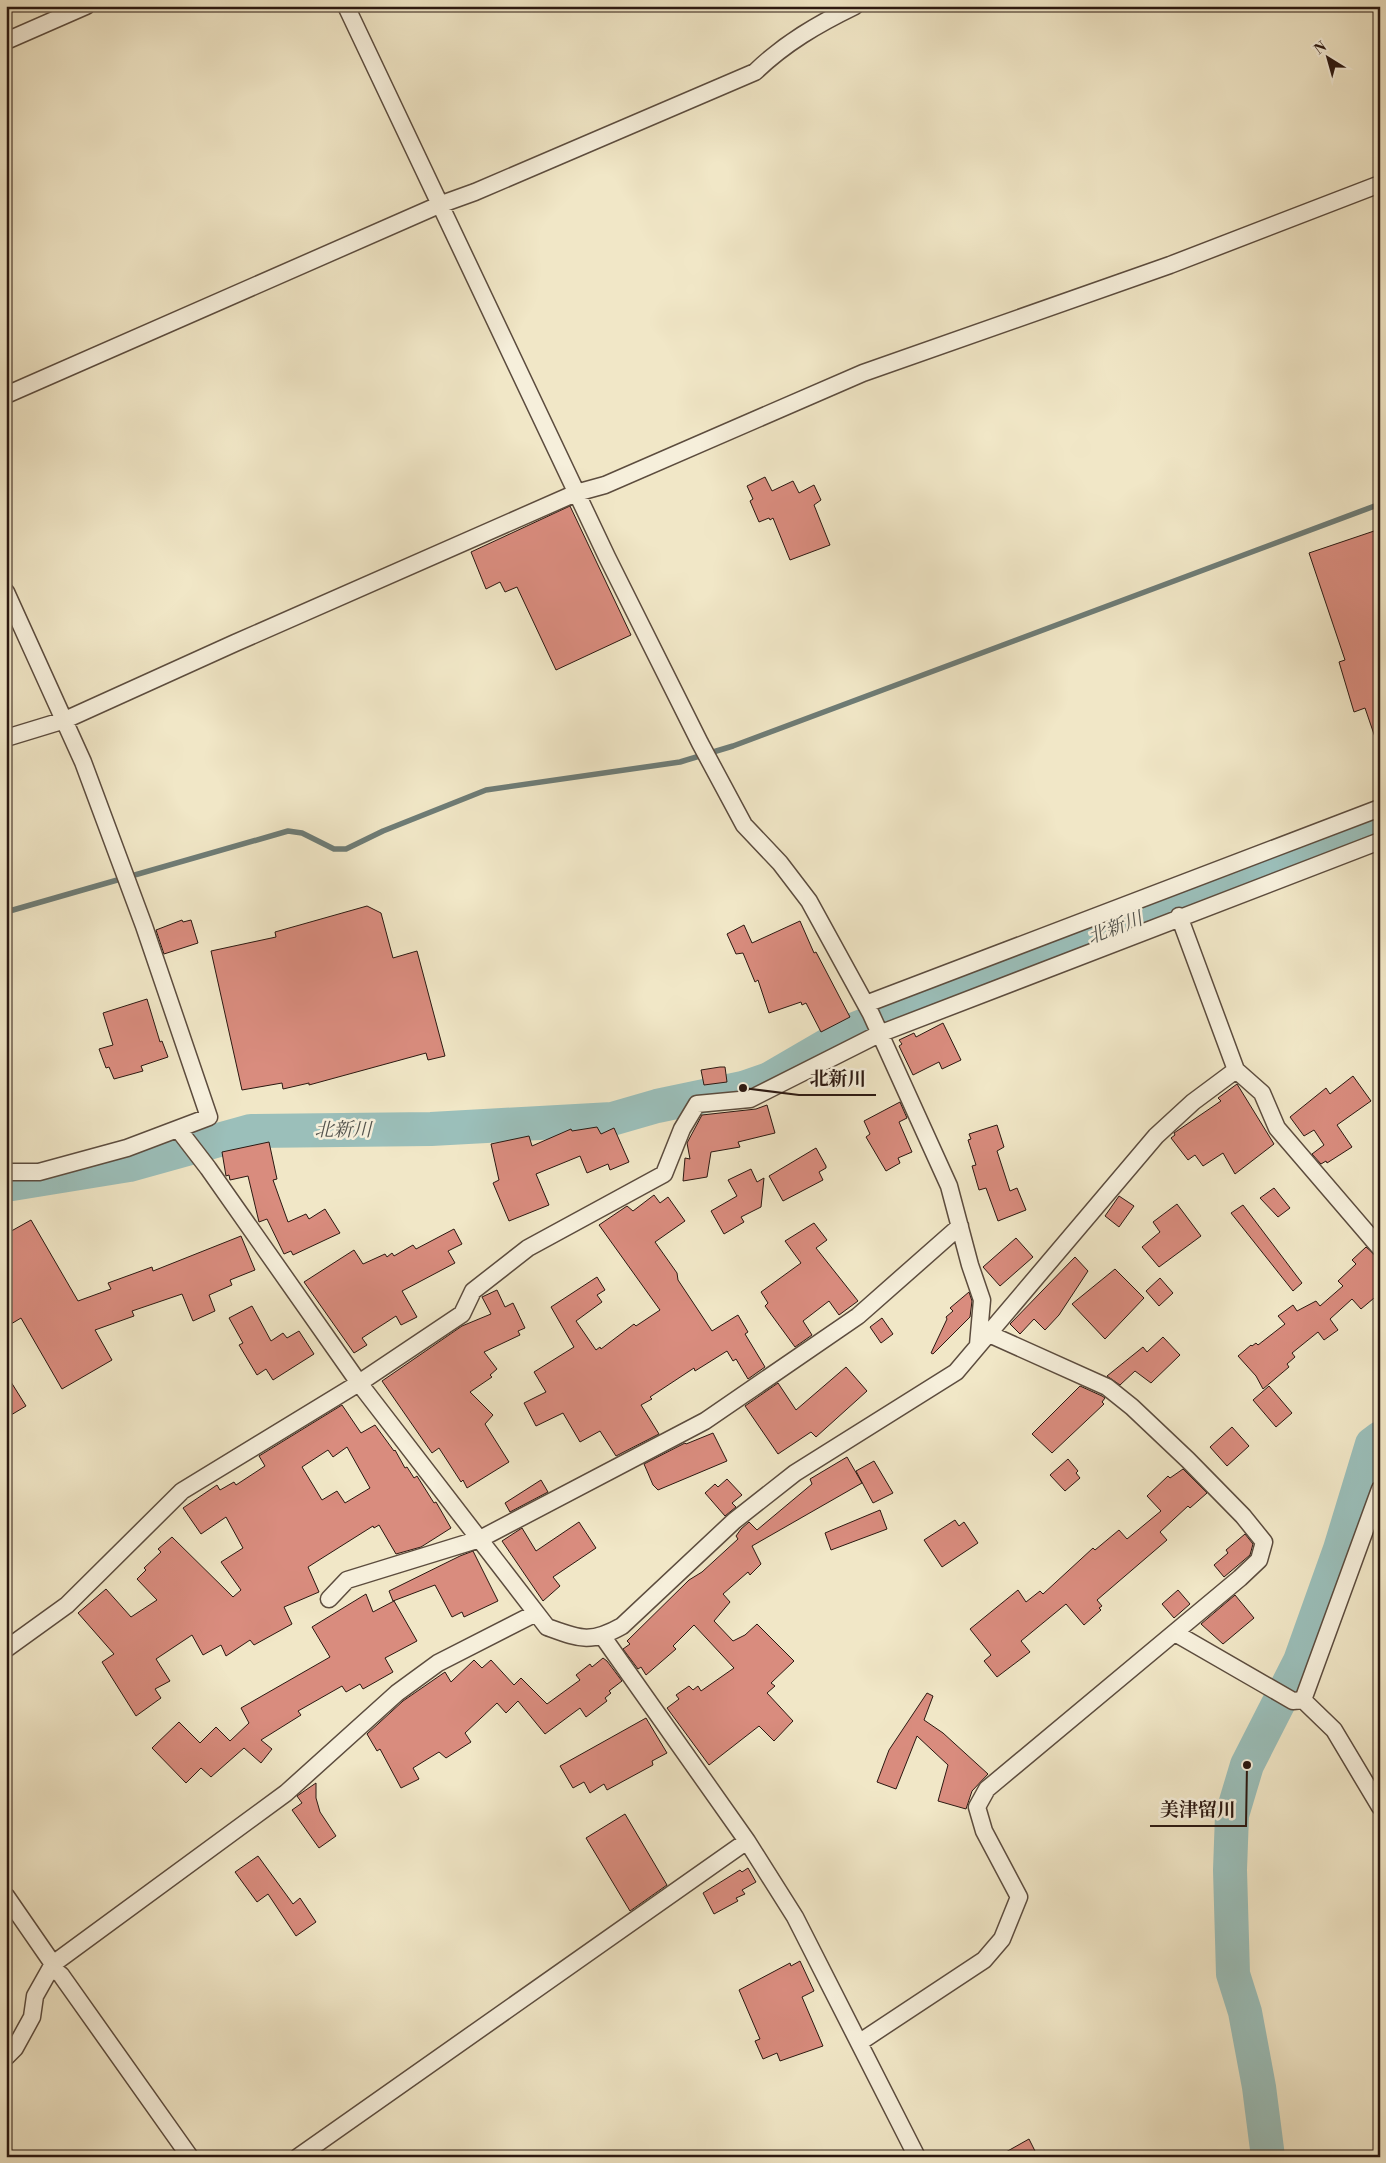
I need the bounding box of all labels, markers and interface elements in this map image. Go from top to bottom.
north arrow [1304,32,1354,82]
text: N [1311,38,1331,59]
water label: 北新川 [1084,906,1148,949]
callout: 北新川 [799,1061,876,1095]
text: 北新川 [809,1067,867,1091]
water label: 北新川 [314,1118,373,1142]
callout: 美津留川 [1150,1792,1246,1826]
text: 美津留川 [1160,1798,1236,1822]

